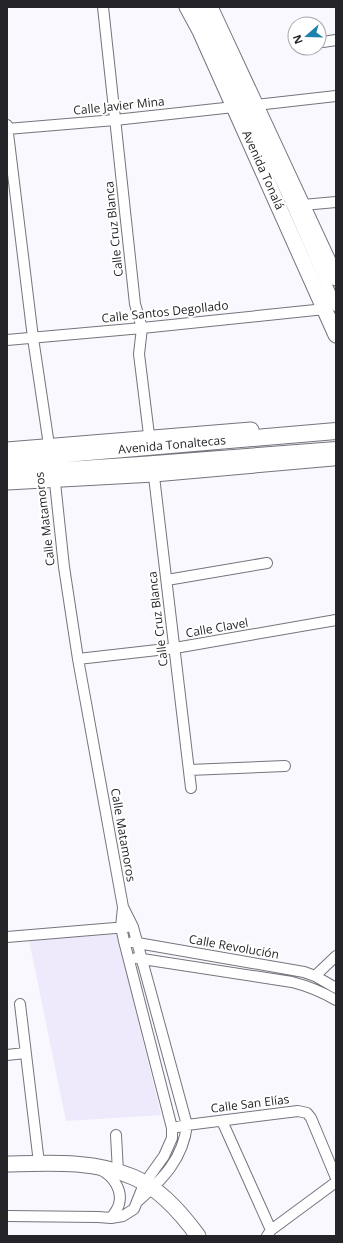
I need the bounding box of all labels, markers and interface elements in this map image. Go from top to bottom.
north arrow [287,16,327,56]
text: N [289,33,306,46]
street label: Calle Javier Mina [72,92,165,119]
street label: Avenida Tonalá [238,127,289,212]
street label: Calle Cruz Blanca [100,180,127,278]
street label: Calle Santos Degollado [101,296,229,327]
street label: Avenida Tonaltecas [117,431,227,458]
street label: Calle Matamoros [30,471,59,567]
street label: Calle Cruz Blanca [143,570,172,668]
street label: Calle Clavel [184,614,249,641]
street label: Calle Matamoros [107,787,140,883]
street label: Calle Revolución [188,930,280,963]
street label: Calle San Elías [210,1090,290,1117]

